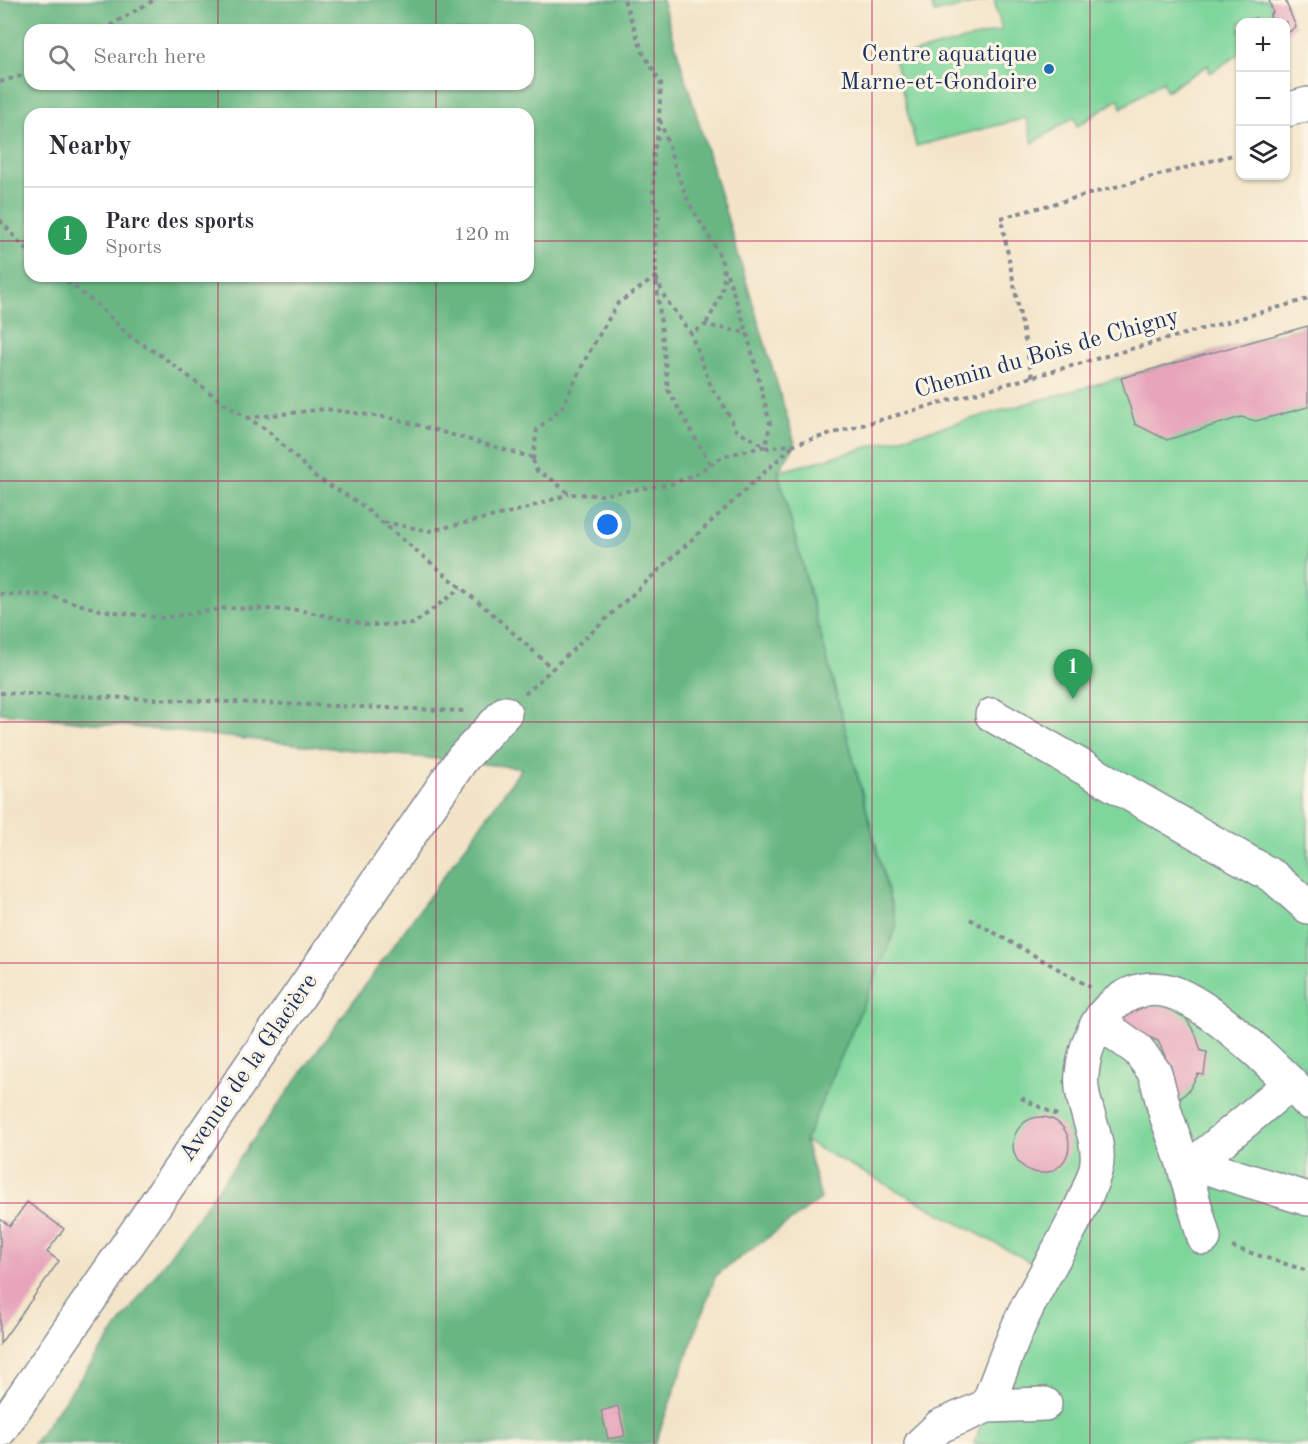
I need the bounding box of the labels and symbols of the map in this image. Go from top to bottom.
place label: Centre aquatique Marne-et-Gondoire [840,43,1037,95]
marker: Centre aquatique Marne-et-Gondoire [1042,62,1056,76]
street label: Chemin du Bois de Chigny [912,305,1182,403]
your location [593,510,622,539]
pin: 1 [1054,650,1092,699]
street label: Avenue de la Glacière [175,970,323,1166]

